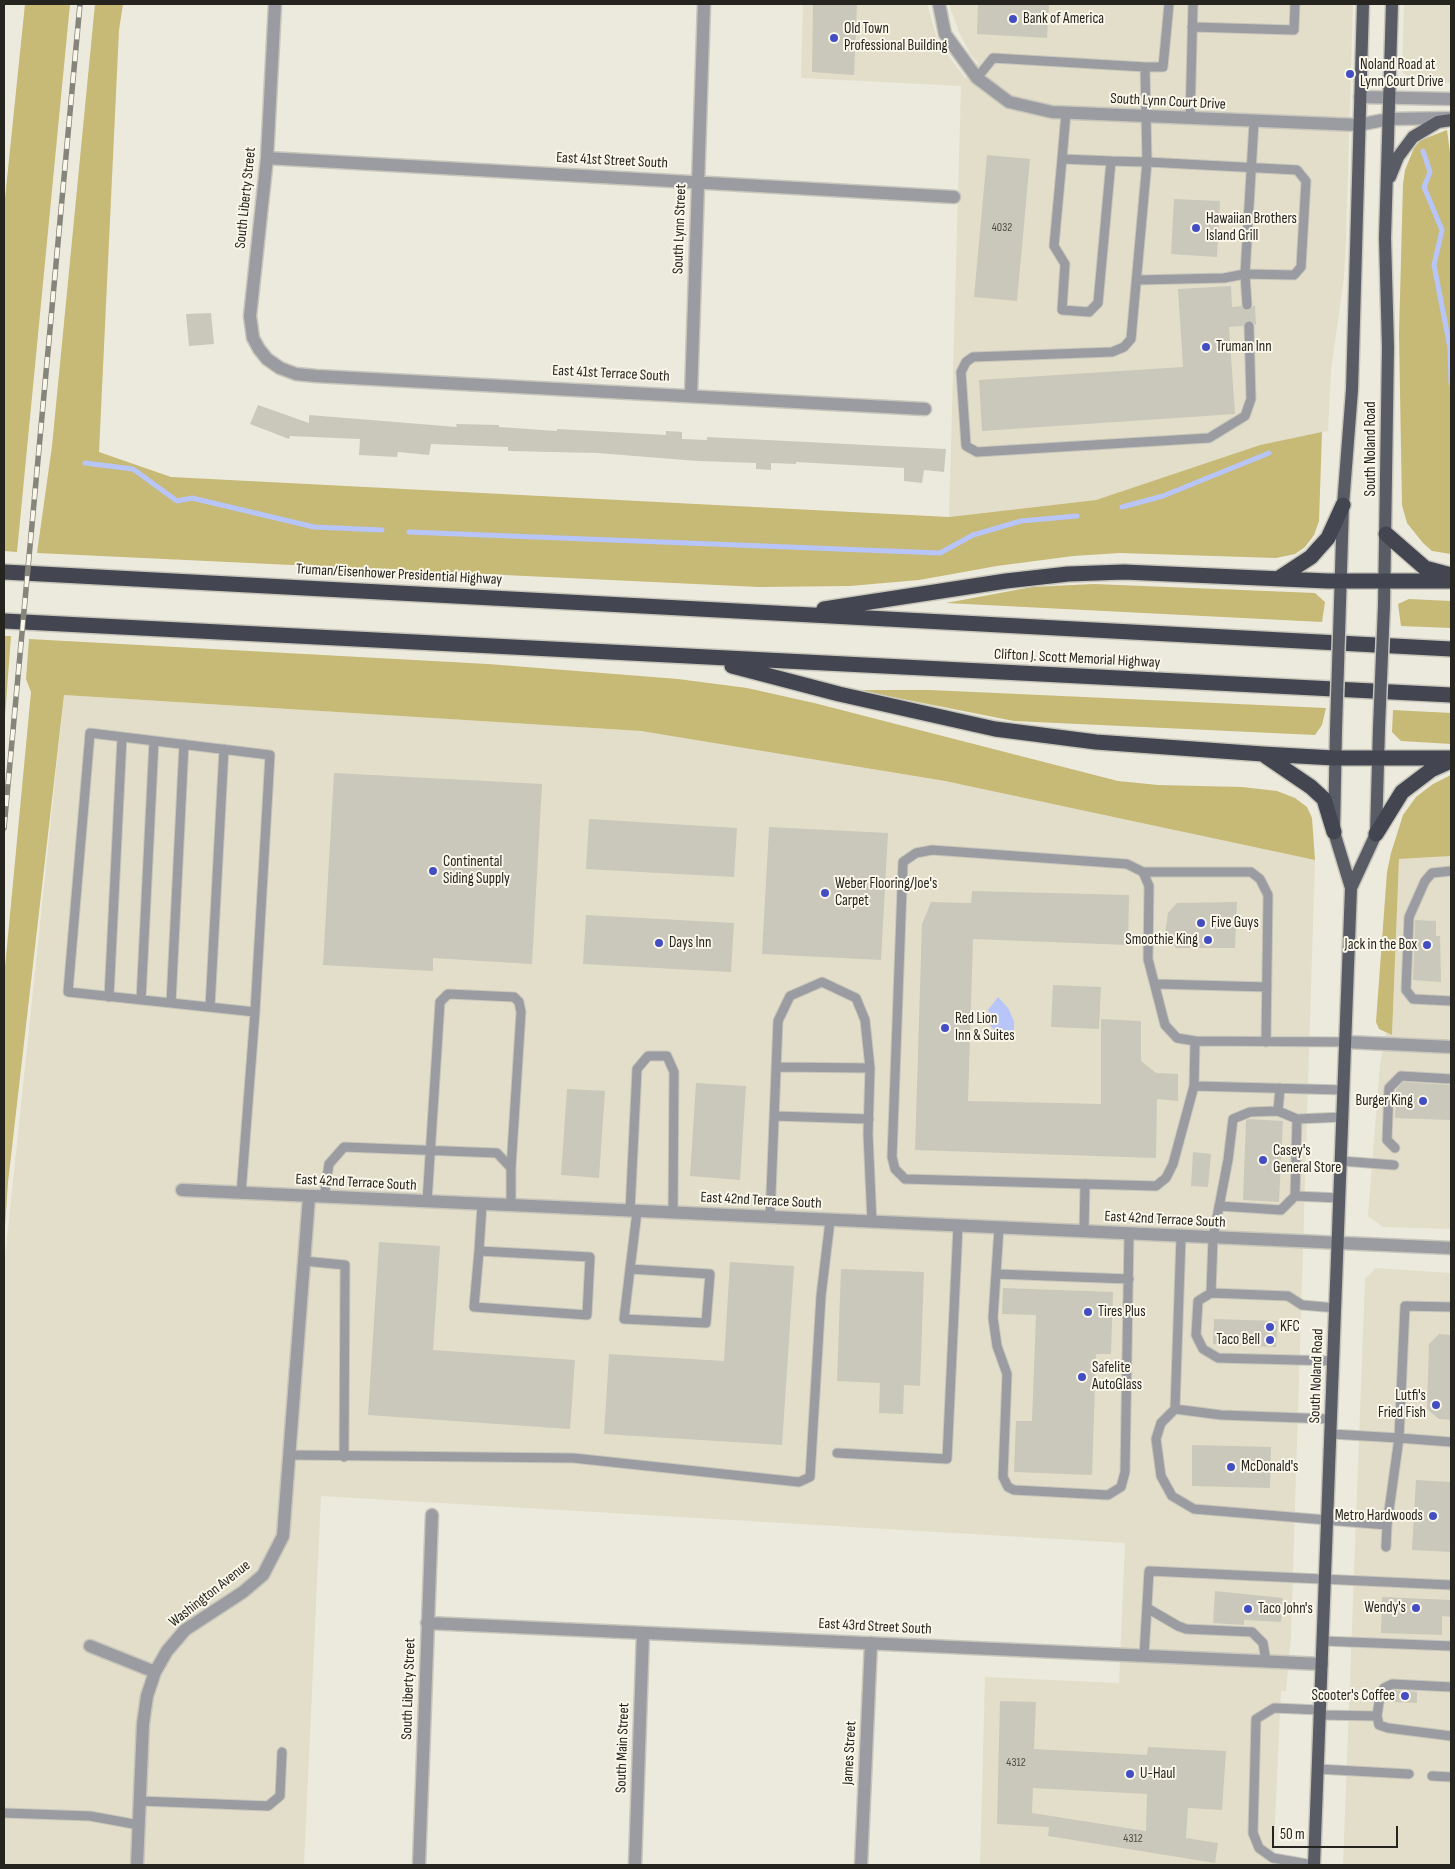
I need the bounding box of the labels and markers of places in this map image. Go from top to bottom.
place label: Bank of America [1023,10,1104,28]
marker: Bank of America [1007,13,1019,25]
place label: Old Town Professional Building [844,20,948,55]
marker: Old Town Professional Building [828,32,840,44]
place label: Noland Road at Lynn Court Drive [1360,56,1443,91]
marker: Noland Road at Lynn Court Drive [1344,68,1356,80]
place label: Hawaiian Brothers Island Grill [1206,210,1297,245]
marker: Hawaiian Brothers Island Grill [1190,222,1202,234]
place label: Truman Inn [1216,338,1272,356]
marker: Truman Inn [1200,341,1212,353]
place label: Continental Siding Supply [443,853,510,888]
marker: Continental Siding Supply [427,865,439,877]
place label: Weber Flooring/Joe's Carpet [835,875,937,910]
marker: Weber Flooring/Joe's Carpet [819,887,831,899]
place label: Five Guys [1211,914,1259,932]
marker: Five Guys [1195,917,1207,929]
place label: Smoothie King [1125,931,1198,949]
place label: Days Inn [669,934,711,952]
marker: Smoothie King [1202,934,1214,946]
place label: Jack in the Box [1345,936,1417,954]
marker: Days Inn [653,937,665,949]
marker: Jack in the Box [1421,939,1433,951]
place label: Red Lion Inn & Suites [955,1010,1015,1045]
marker: Red Lion Inn & Suites [939,1022,951,1034]
place label: Burger King [1355,1092,1413,1110]
marker: Burger King [1417,1095,1429,1107]
place label: Casey's General Store [1273,1142,1341,1177]
marker: Casey's General Store [1257,1154,1269,1166]
place label: Tires Plus [1098,1303,1146,1321]
marker: Tires Plus [1082,1306,1094,1318]
place label: KFC [1280,1318,1300,1336]
marker: KFC [1264,1321,1276,1333]
place label: Taco Bell [1216,1331,1260,1349]
marker: Taco Bell [1264,1334,1276,1346]
place label: Safelite AutoGlass [1092,1359,1142,1394]
marker: Safelite AutoGlass [1076,1371,1088,1383]
place label: Lutfi's Fried Fish [1378,1387,1426,1422]
marker: Lutfi's Fried Fish [1430,1399,1442,1411]
place label: McDonald's [1241,1458,1298,1476]
marker: McDonald's [1225,1461,1237,1473]
place label: Metro Hardwoods [1335,1507,1423,1525]
marker: Metro Hardwoods [1427,1510,1439,1522]
place label: Wendy's [1364,1599,1406,1617]
place label: Taco John's [1258,1600,1313,1618]
marker: Wendy's [1410,1602,1422,1614]
marker: Taco John's [1242,1603,1254,1615]
place label: Scooter's Coffee [1312,1687,1395,1705]
marker: Scooter's Coffee [1399,1690,1411,1702]
place label: U-Haul [1140,1765,1175,1783]
marker: U-Haul [1124,1768,1136,1780]

